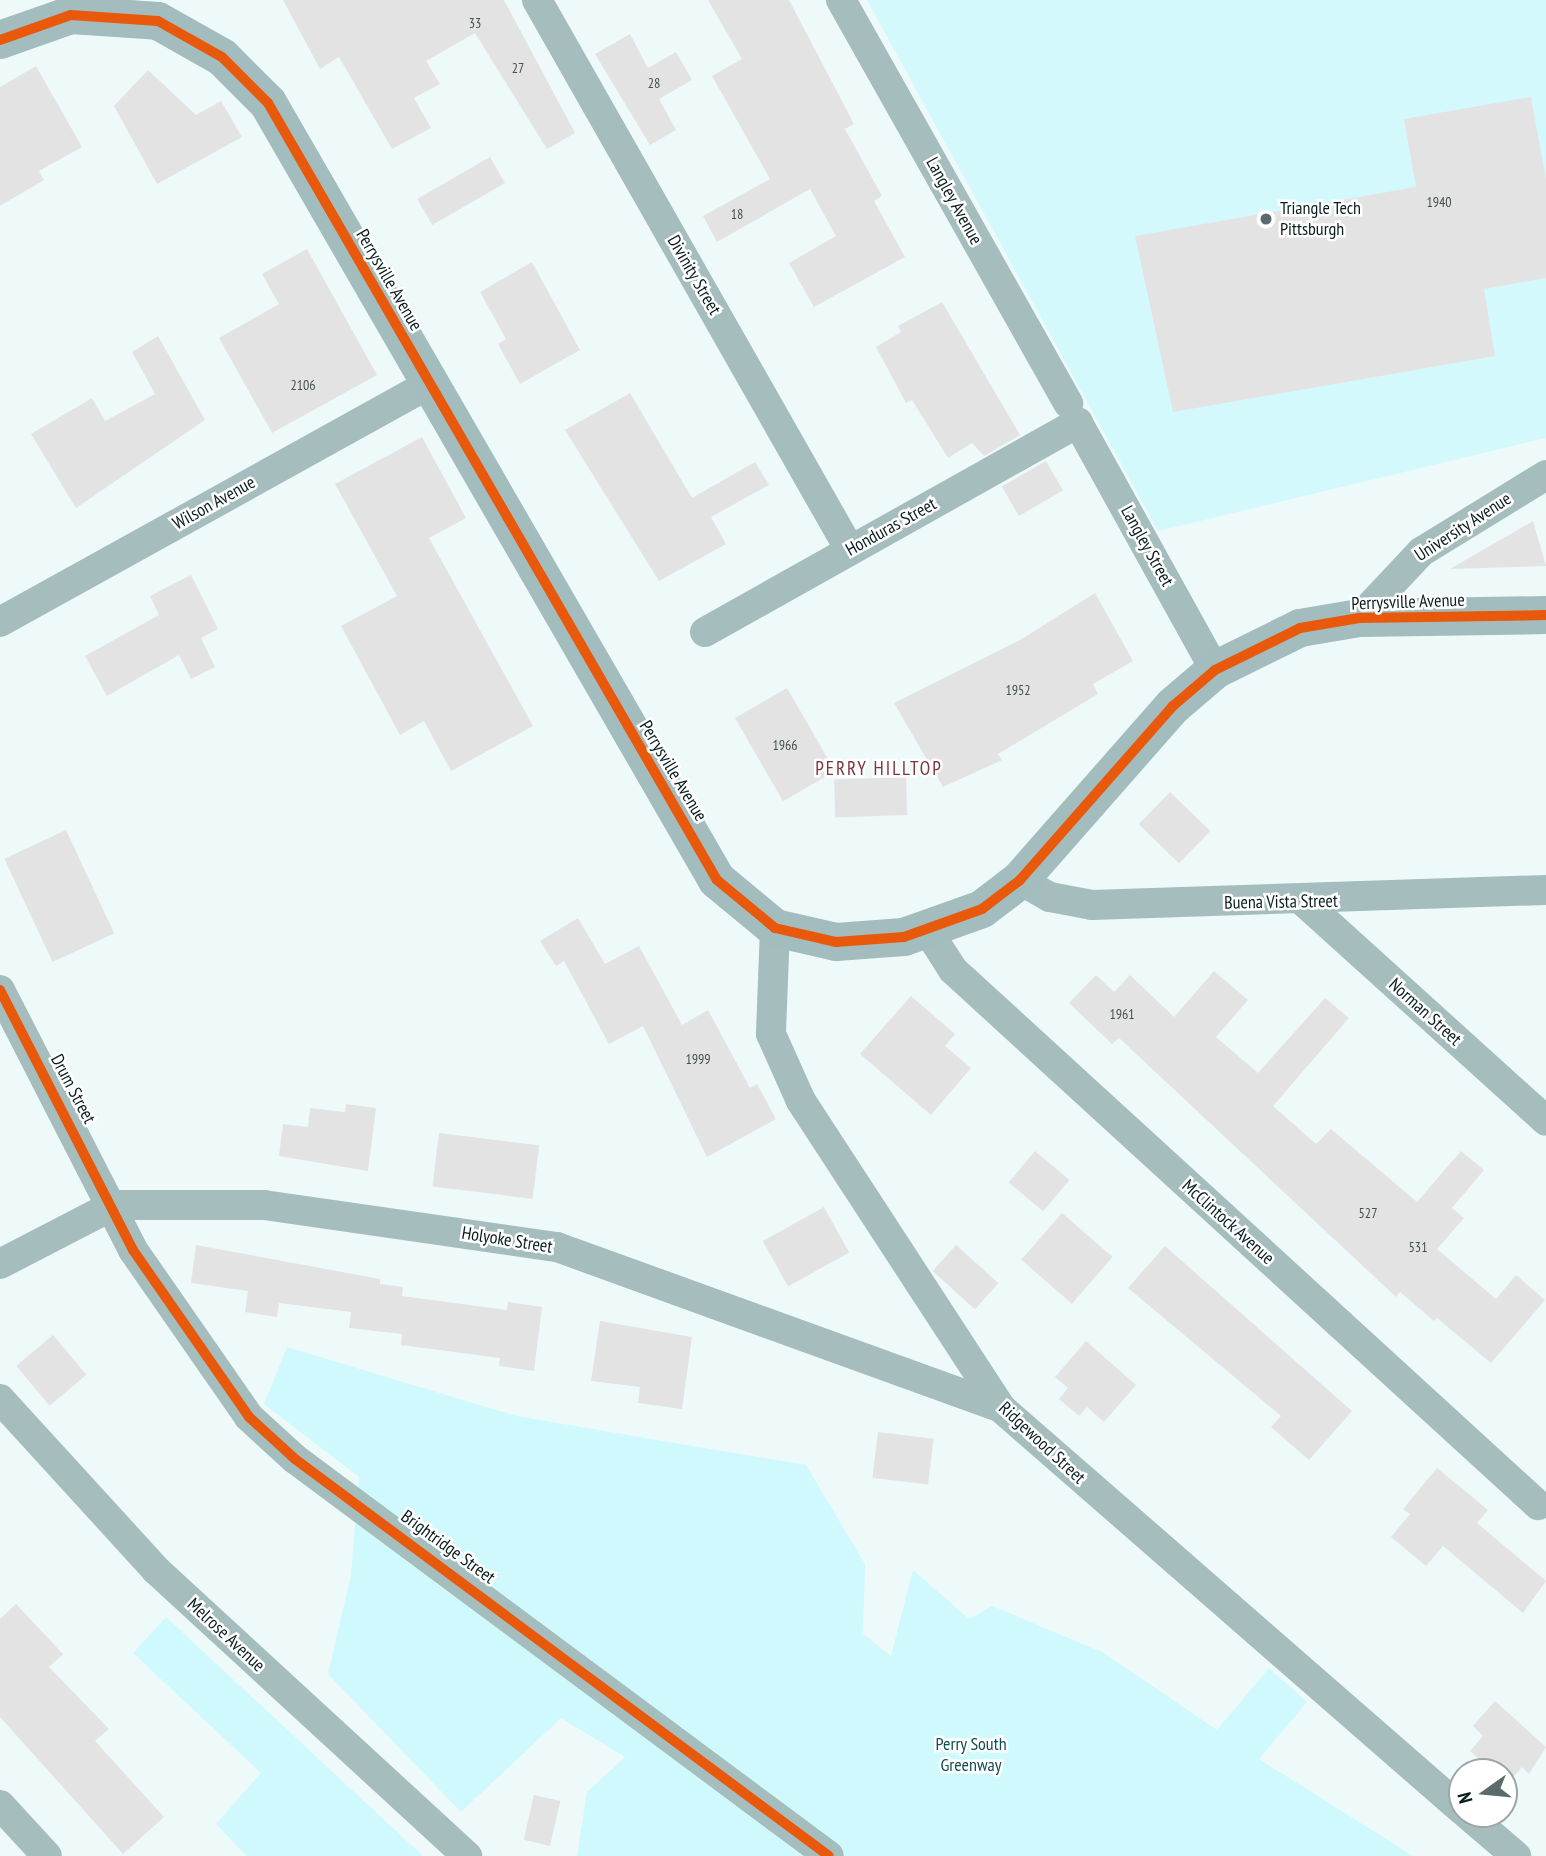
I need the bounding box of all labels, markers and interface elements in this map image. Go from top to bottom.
house number: 33 [469,15,481,31]
house number: 27 [512,60,524,76]
house number: 28 [648,75,660,91]
street label: Langley Avenue [921,153,987,249]
house number: 1940 [1426,194,1452,210]
place label: Triangle Tech Pittsburgh [1280,198,1361,241]
house number: 18 [731,206,743,222]
marker: Triangle Tech Pittsburgh [1258,211,1274,227]
street label: Perrysville Avenue [351,225,427,335]
street label: Divinity Street [662,231,726,319]
house number: 2106 [290,377,316,393]
street label: Wilson Avenue [169,471,259,535]
street label: University Avenue [1410,488,1516,566]
street label: Honduras Street [842,493,940,561]
street label: Langley Street [1116,502,1178,590]
street label: Perrysville Avenue [1351,589,1465,615]
house number: 1952 [1005,682,1031,698]
street label: Perrysville Avenue [634,717,712,825]
house number: 1966 [772,737,798,753]
district label: PERRY HILLTOP [817,758,941,780]
street label: Buena Vista Street [1224,890,1338,914]
street label: Norman Street [1384,974,1466,1050]
house number: 1961 [1109,1006,1135,1022]
street label: Drum Street [46,1051,100,1127]
house number: 1999 [685,1051,711,1067]
street label: McClintock Avenue [1177,1175,1279,1269]
house number: 527 [1359,1205,1377,1221]
street label: Holyoke Street [460,1222,554,1258]
house number: 531 [1409,1239,1427,1255]
street label: Ridgewood Street [994,1397,1090,1489]
street label: Brightridge Street [397,1506,499,1588]
street label: Melrose Avenue [183,1593,269,1677]
park label: Perry South Greenway [935,1734,1007,1776]
north arrow [1448,1758,1518,1828]
text: N [1452,1790,1478,1806]

